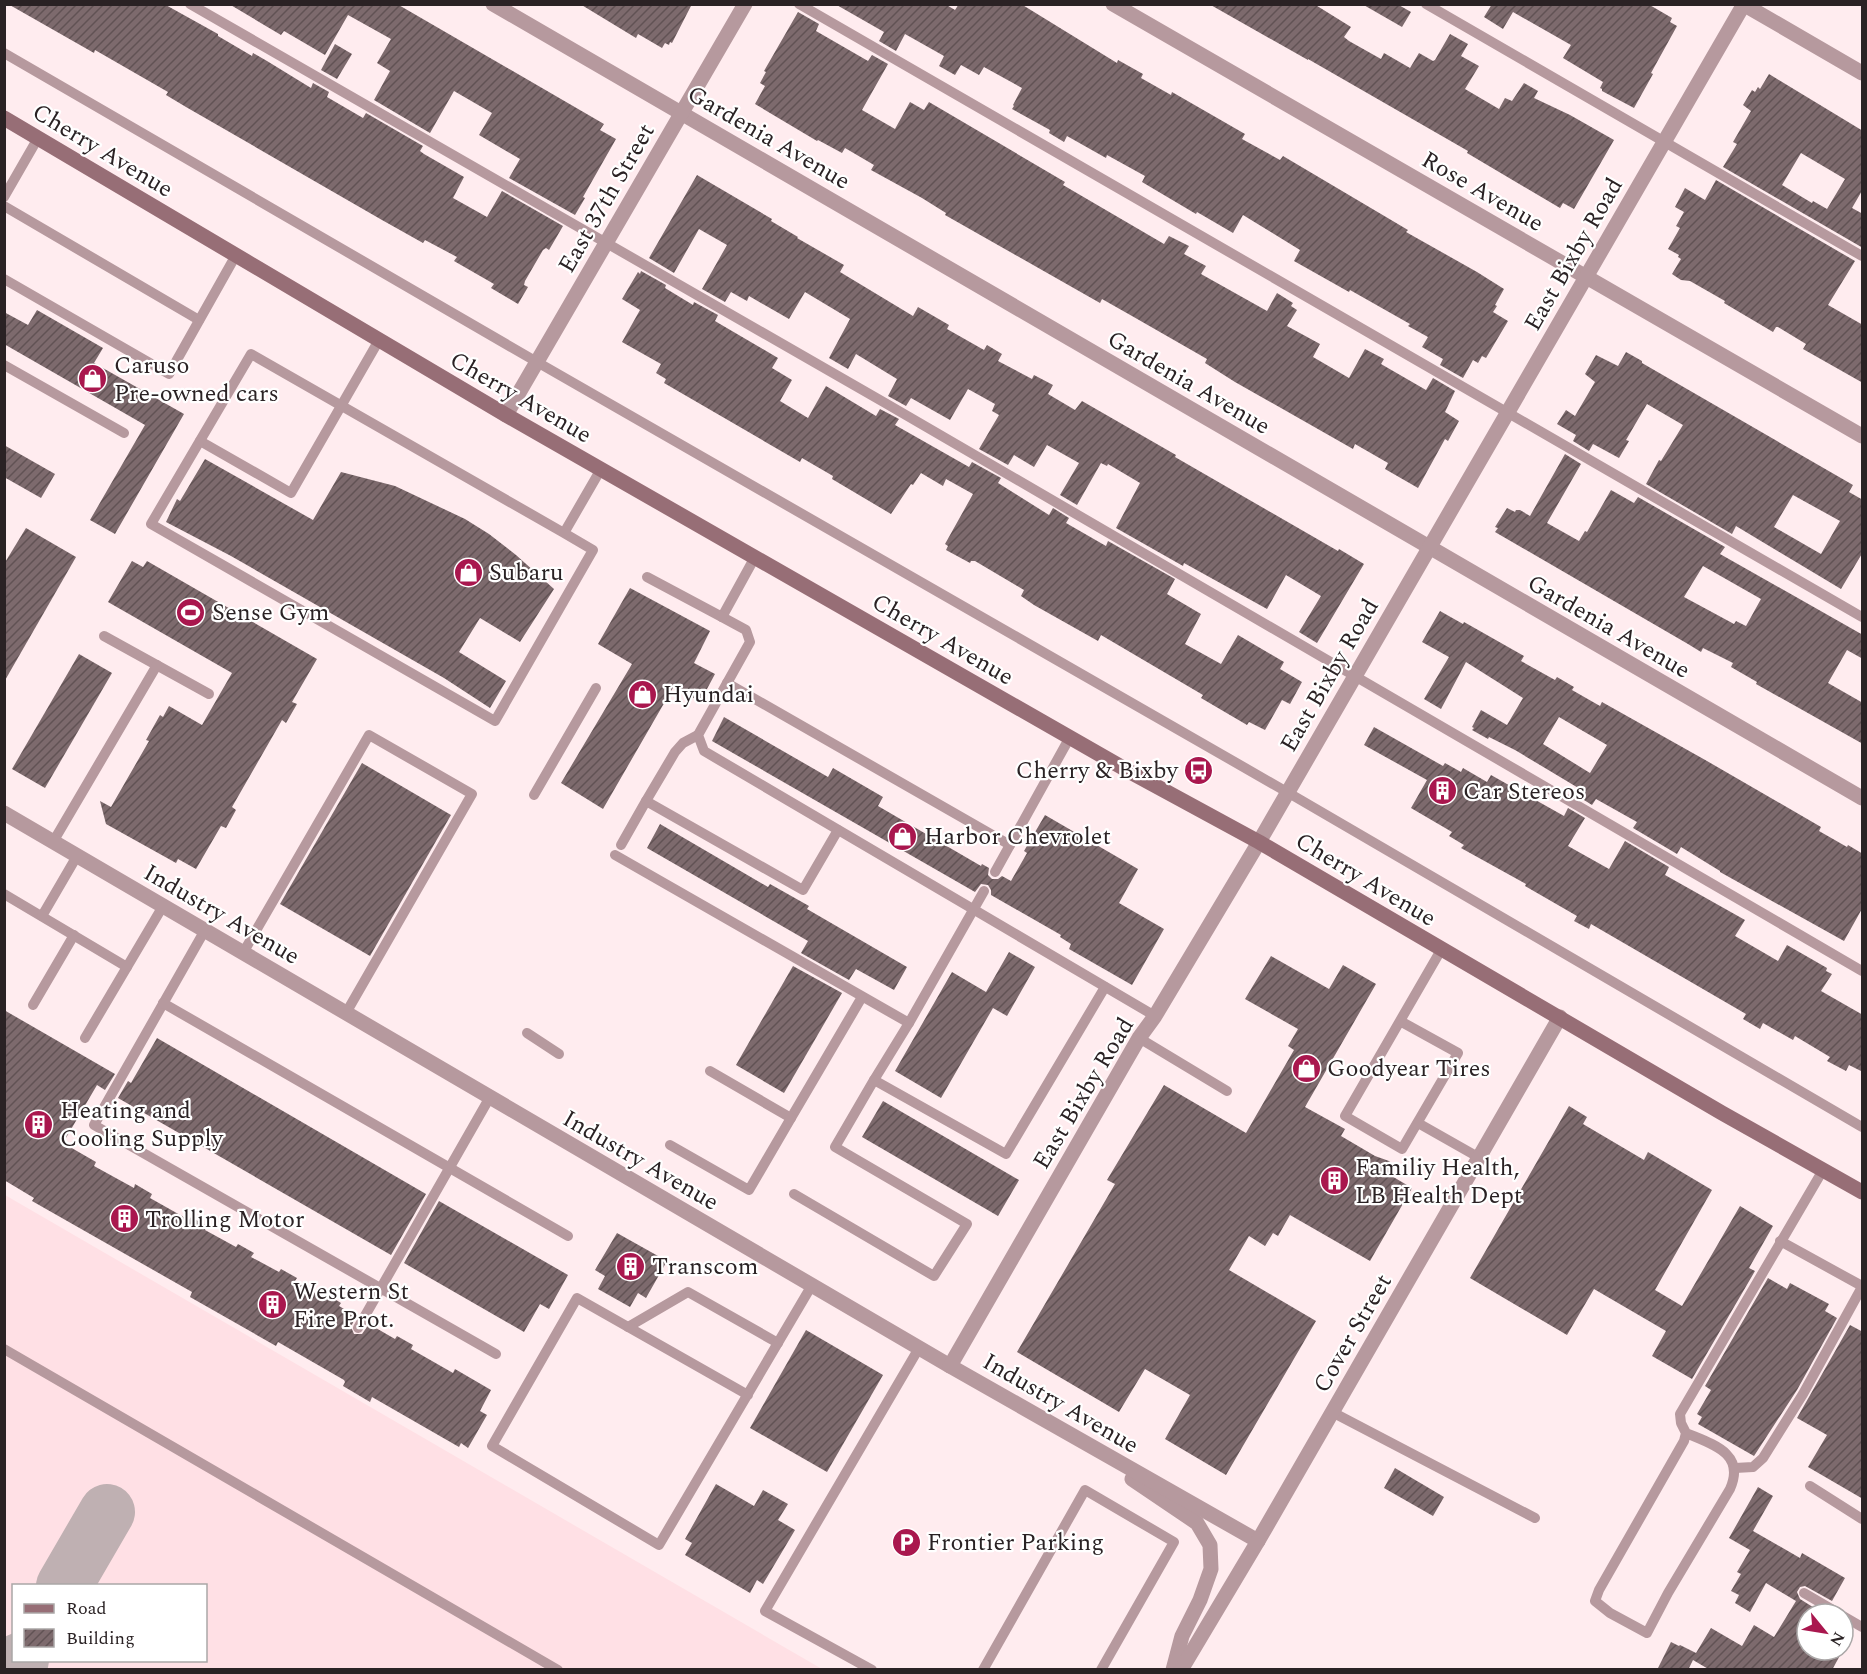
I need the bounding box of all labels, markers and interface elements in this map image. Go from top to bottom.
street label: Gardenia Avenue [680,77,857,199]
street label: Cherry Avenue [25,95,180,207]
street label: East 37th Street [549,117,664,280]
street label: Rose Avenue [1415,142,1550,241]
street label: East Bixby Road [1515,171,1632,338]
street label: Gardenia Avenue [1100,322,1277,444]
street label: Cherry Avenue [443,343,598,453]
place label: Caruso Pre-owned cars [114,348,279,412]
shop icon: Caruso Pre-owned cars [77,363,109,395]
place label: Subaru [489,555,564,591]
shop icon: Subaru [452,556,484,588]
street label: Gardenia Avenue [1520,566,1697,688]
street label: Cherry Avenue [865,585,1020,695]
street label: East Bixby Road [1271,592,1388,759]
place label: Sense Gym [212,595,329,631]
sports icon: Sense Gym [175,596,207,628]
place label: Hyundai [663,677,754,713]
shop icon: Hyundai [626,678,658,710]
place label: Cherry & Bixby [1016,753,1179,789]
bus stop icon: Cherry & Bixby [1183,754,1215,786]
place label: Car Stereos [1463,774,1585,810]
building icon: Car Stereos [1426,775,1458,807]
place label: Harbor Chevrolet [924,819,1111,855]
shop icon: Harbor Chevrolet [887,820,919,852]
street label: Cherry Avenue [1288,824,1443,936]
street label: Industry Avenue [137,855,306,974]
street label: East Bixby Road [1024,1011,1144,1177]
place label: Goodyear Tires [1327,1051,1491,1087]
shop icon: Goodyear Tires [1290,1052,1322,1084]
place label: Heating and Cooling Supply [60,1093,224,1157]
street label: Industry Avenue [556,1101,725,1220]
building icon: Heating and Cooling Supply [23,1108,55,1140]
place label: Familiy Health, LB Health Dept [1355,1150,1522,1214]
building icon: Familiy Health, LB Health Dept [1318,1165,1350,1197]
place label: Trolling Motor [145,1202,304,1238]
building icon: Trolling Motor [108,1203,140,1235]
place label: Transcom [652,1249,758,1285]
building icon: Transcom [615,1250,647,1282]
street label: Cover Street [1304,1267,1401,1400]
place label: Western St Fire Prot. [293,1274,409,1338]
building icon: Western St Fire Prot. [256,1289,288,1321]
street label: Industry Avenue [976,1344,1145,1463]
place label: Frontier Parking [927,1525,1104,1561]
parking icon: Frontier Parking [890,1526,922,1558]
legend [12,1584,207,1662]
text: Road [66,1595,107,1622]
north arrow [1795,1602,1855,1662]
text: Building [66,1625,135,1652]
text: N [1823,1627,1851,1651]

